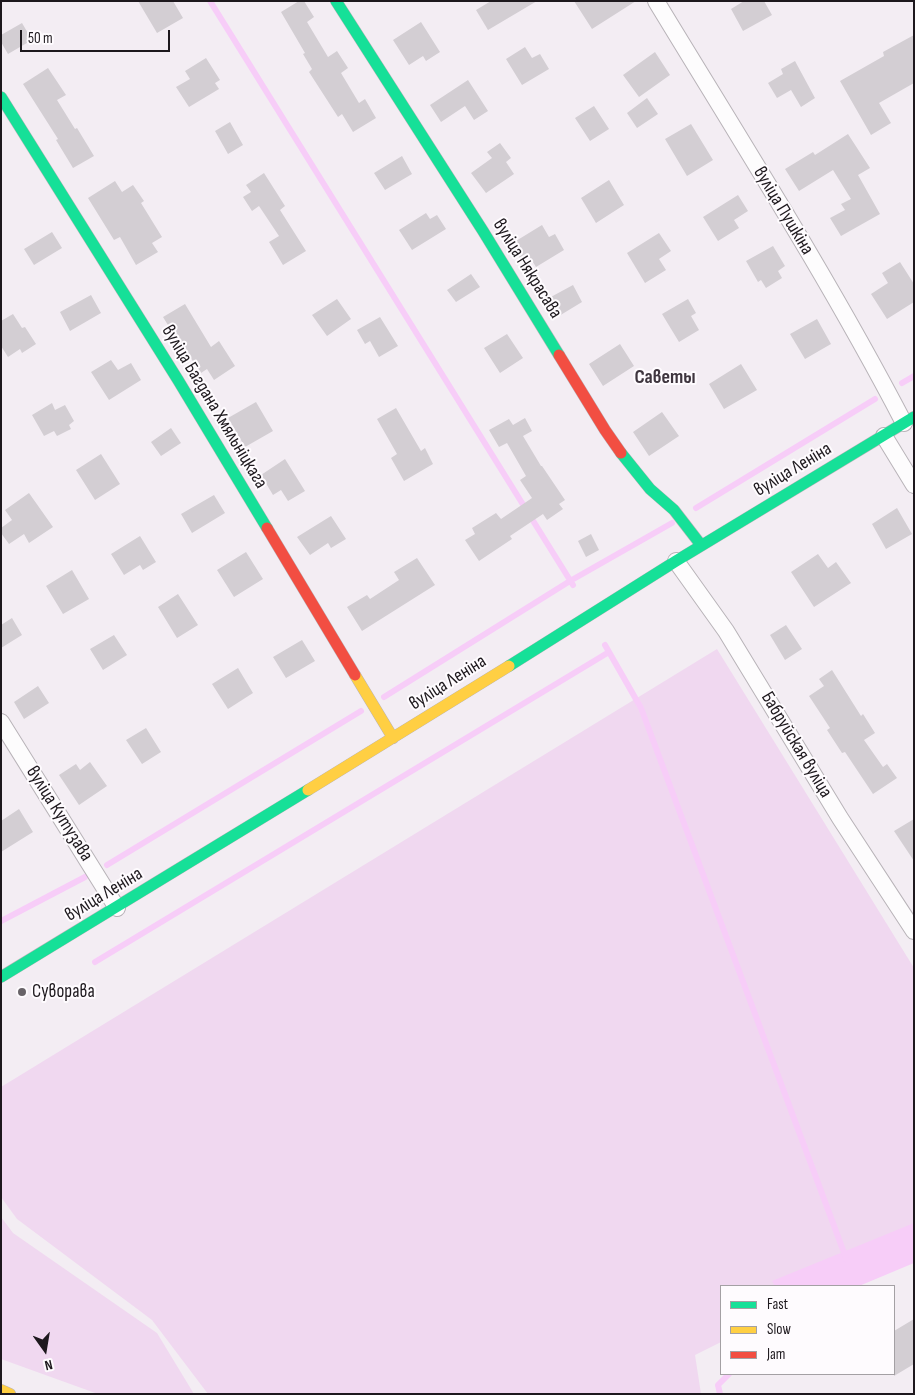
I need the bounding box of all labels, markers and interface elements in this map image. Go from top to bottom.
scale bar [22,20,172,52]
text: 50 m [28,29,53,48]
street label: вуліца Пушкіна [748,163,818,259]
street label: вуліца Някрасава [487,215,567,323]
street label: вуліца Багдана Хмяльніцкага [156,321,272,493]
district label: Саветы [634,366,696,390]
street label: вуліца Леніна [750,438,836,502]
street label: вуліца Леніна [405,650,491,716]
street label: Бабруйская вуліца [755,688,837,802]
street label: вуліца Кутузава [21,762,97,866]
street label: вуліца Леніна [61,863,147,927]
place label: Суворава [32,981,95,1003]
marker: Суворава [16,986,28,998]
legend [720,1285,895,1375]
text: Fast [767,1295,788,1314]
text: Slow [767,1320,791,1339]
north arrow [20,1325,70,1375]
text: Jam [767,1345,785,1364]
text: N [43,1356,54,1374]

